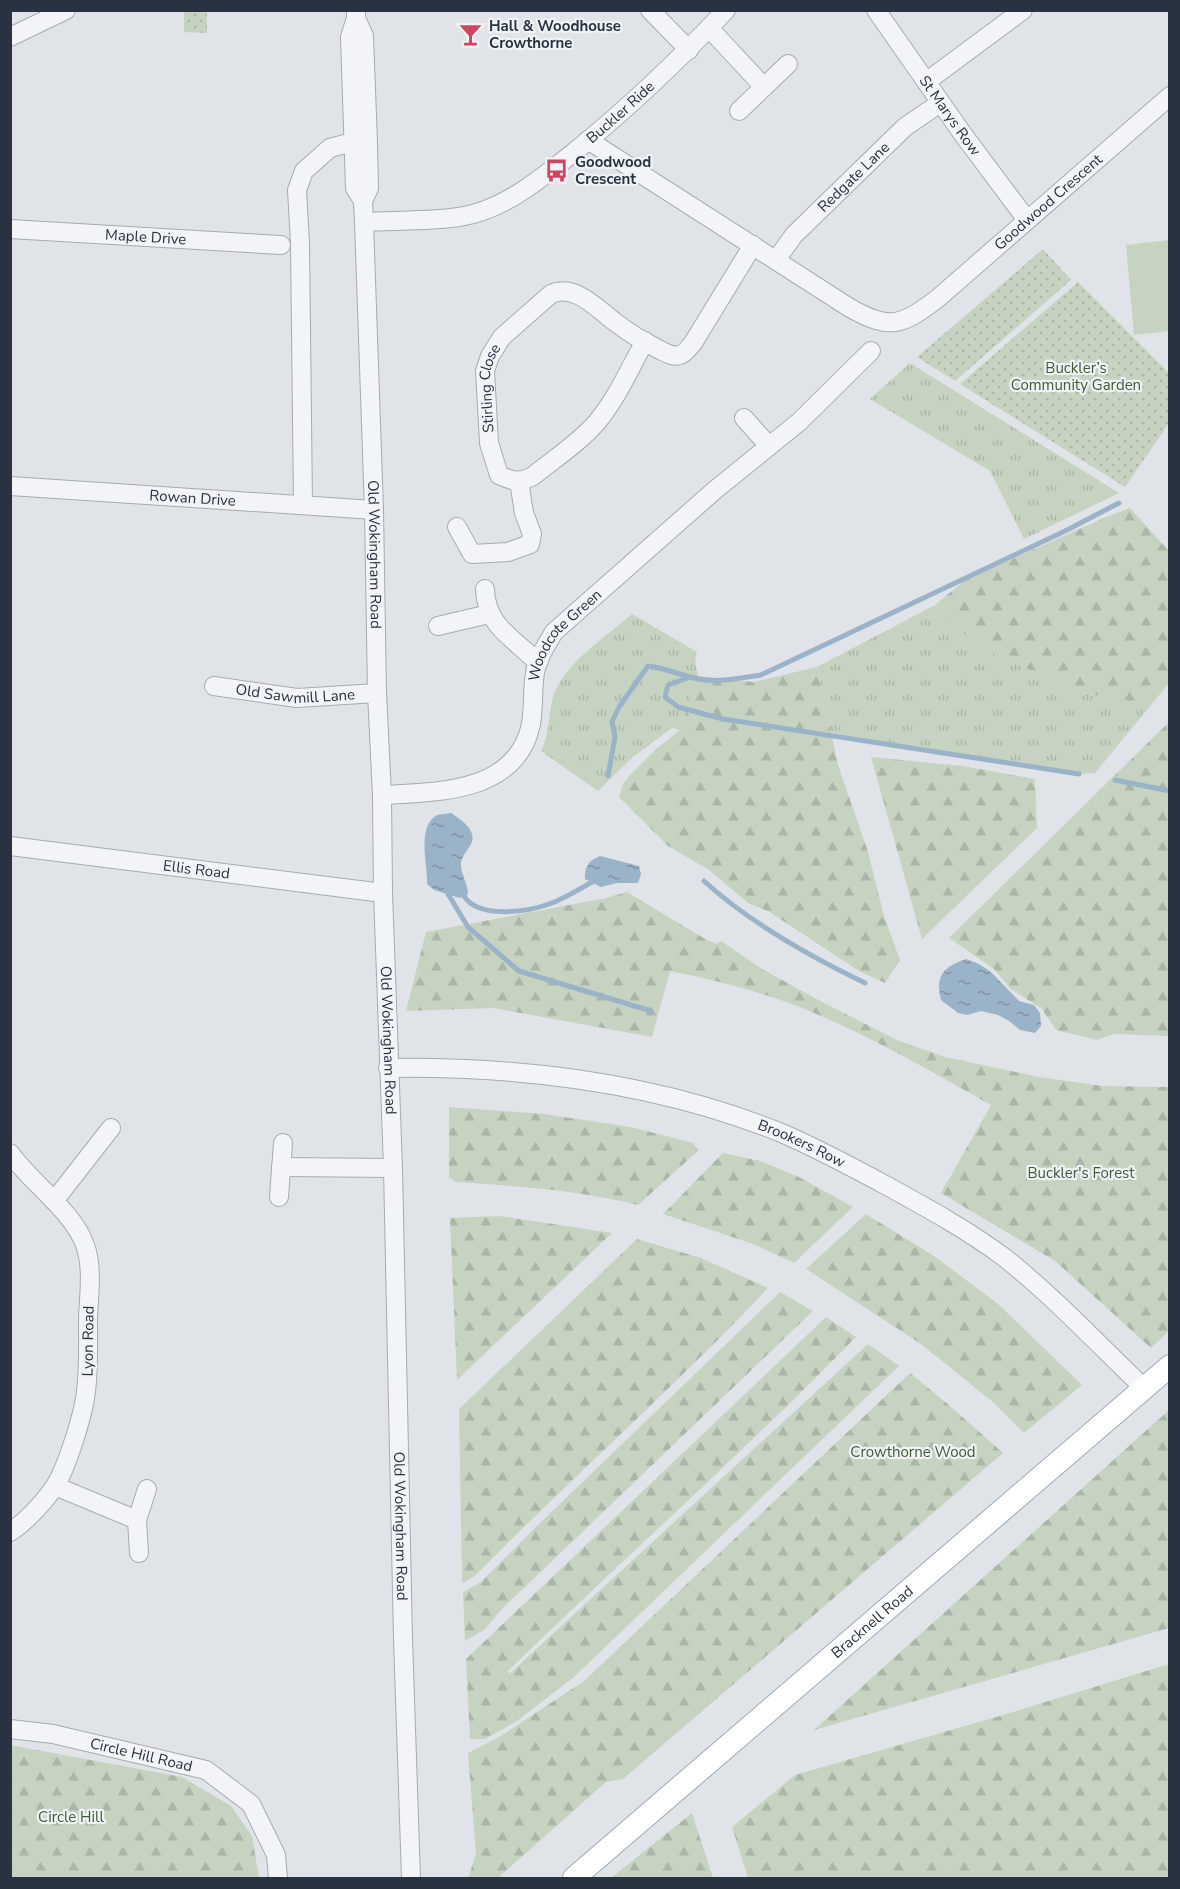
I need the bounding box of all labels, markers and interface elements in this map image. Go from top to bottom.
place label: Hall & Woodhouse Crowthorne [489,16,621,53]
bar icon: Hall & Woodhouse Crowthorne [458,22,484,48]
street label: St Marys Row [915,71,986,160]
street label: Buckler Ride [582,77,659,148]
street label: Redgate Lane [813,137,894,217]
street label: Goodwood Crescent [990,149,1107,255]
place label: Goodwood Crescent [575,152,651,189]
bus stop icon: Goodwood Crescent [544,158,570,184]
street label: Maple Drive [105,225,187,249]
street label: Stirling Close [475,340,505,433]
park label: Buckler’s Community Garden [1011,358,1141,395]
street label: Old Wokingham Road [363,480,386,629]
street label: Rowan Drive [149,485,236,511]
street label: Woodcote Green [524,585,606,683]
street label: Old Sawmill Lane [234,679,356,708]
street label: Ellis Road [162,855,231,884]
street label: Old Wokingham Road [376,966,401,1115]
street label: Brookers Row [755,1115,849,1172]
park label: Buckler's Forest [1027,1163,1135,1183]
street label: Lyon Road [77,1305,99,1377]
park label: Crowthorne Wood [850,1442,976,1462]
street label: Old Wokingham Road [389,1451,412,1601]
street label: Bracknell Road [827,1581,917,1663]
street label: Circle Hill Road [88,1733,195,1776]
park label: Circle Hill [38,1807,104,1827]

